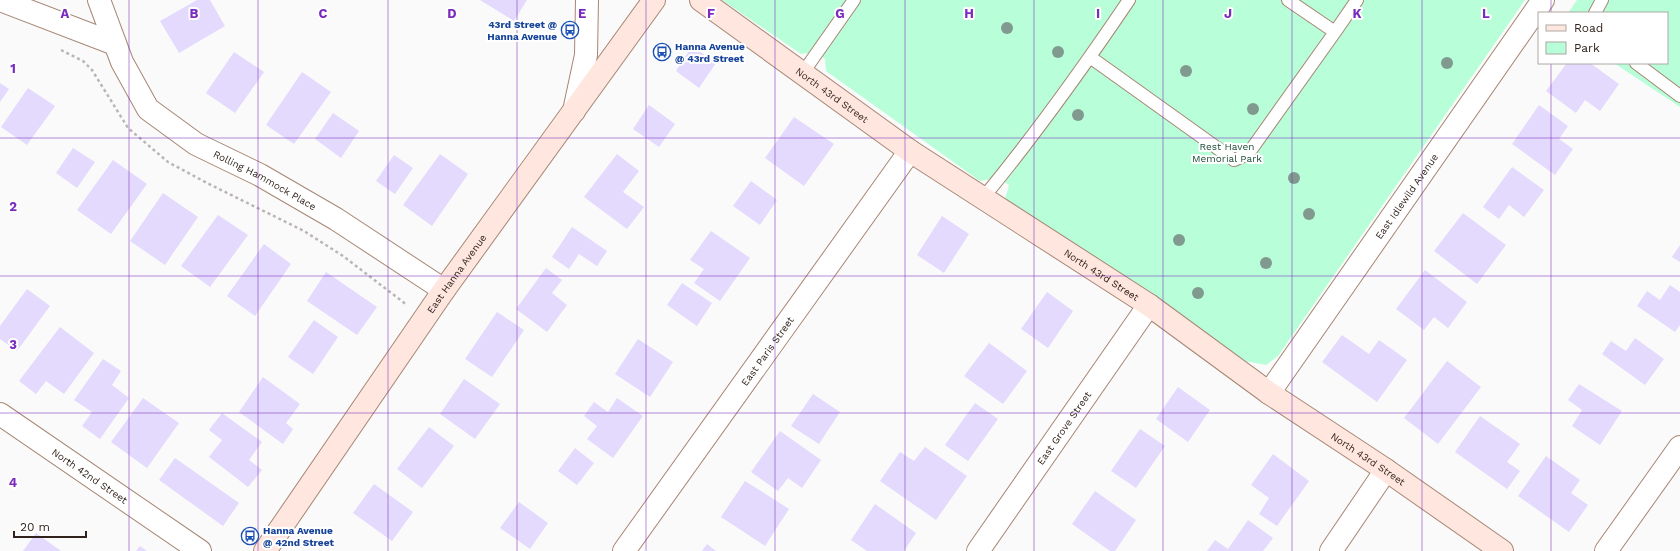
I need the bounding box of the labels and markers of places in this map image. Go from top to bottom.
place label: 43rd Street @ Hanna Avenue [487,19,557,42]
bus stop icon: 43rd Street @ Hanna Avenue [560,20,580,40]
place label: Hanna Avenue @ 43rd Street [675,41,745,64]
bus stop icon: Hanna Avenue @ 43rd Street [652,42,672,62]
place label: Hanna Avenue @ 42nd Street [263,525,334,548]
bus stop icon: Hanna Avenue @ 42nd Street [240,526,260,546]

